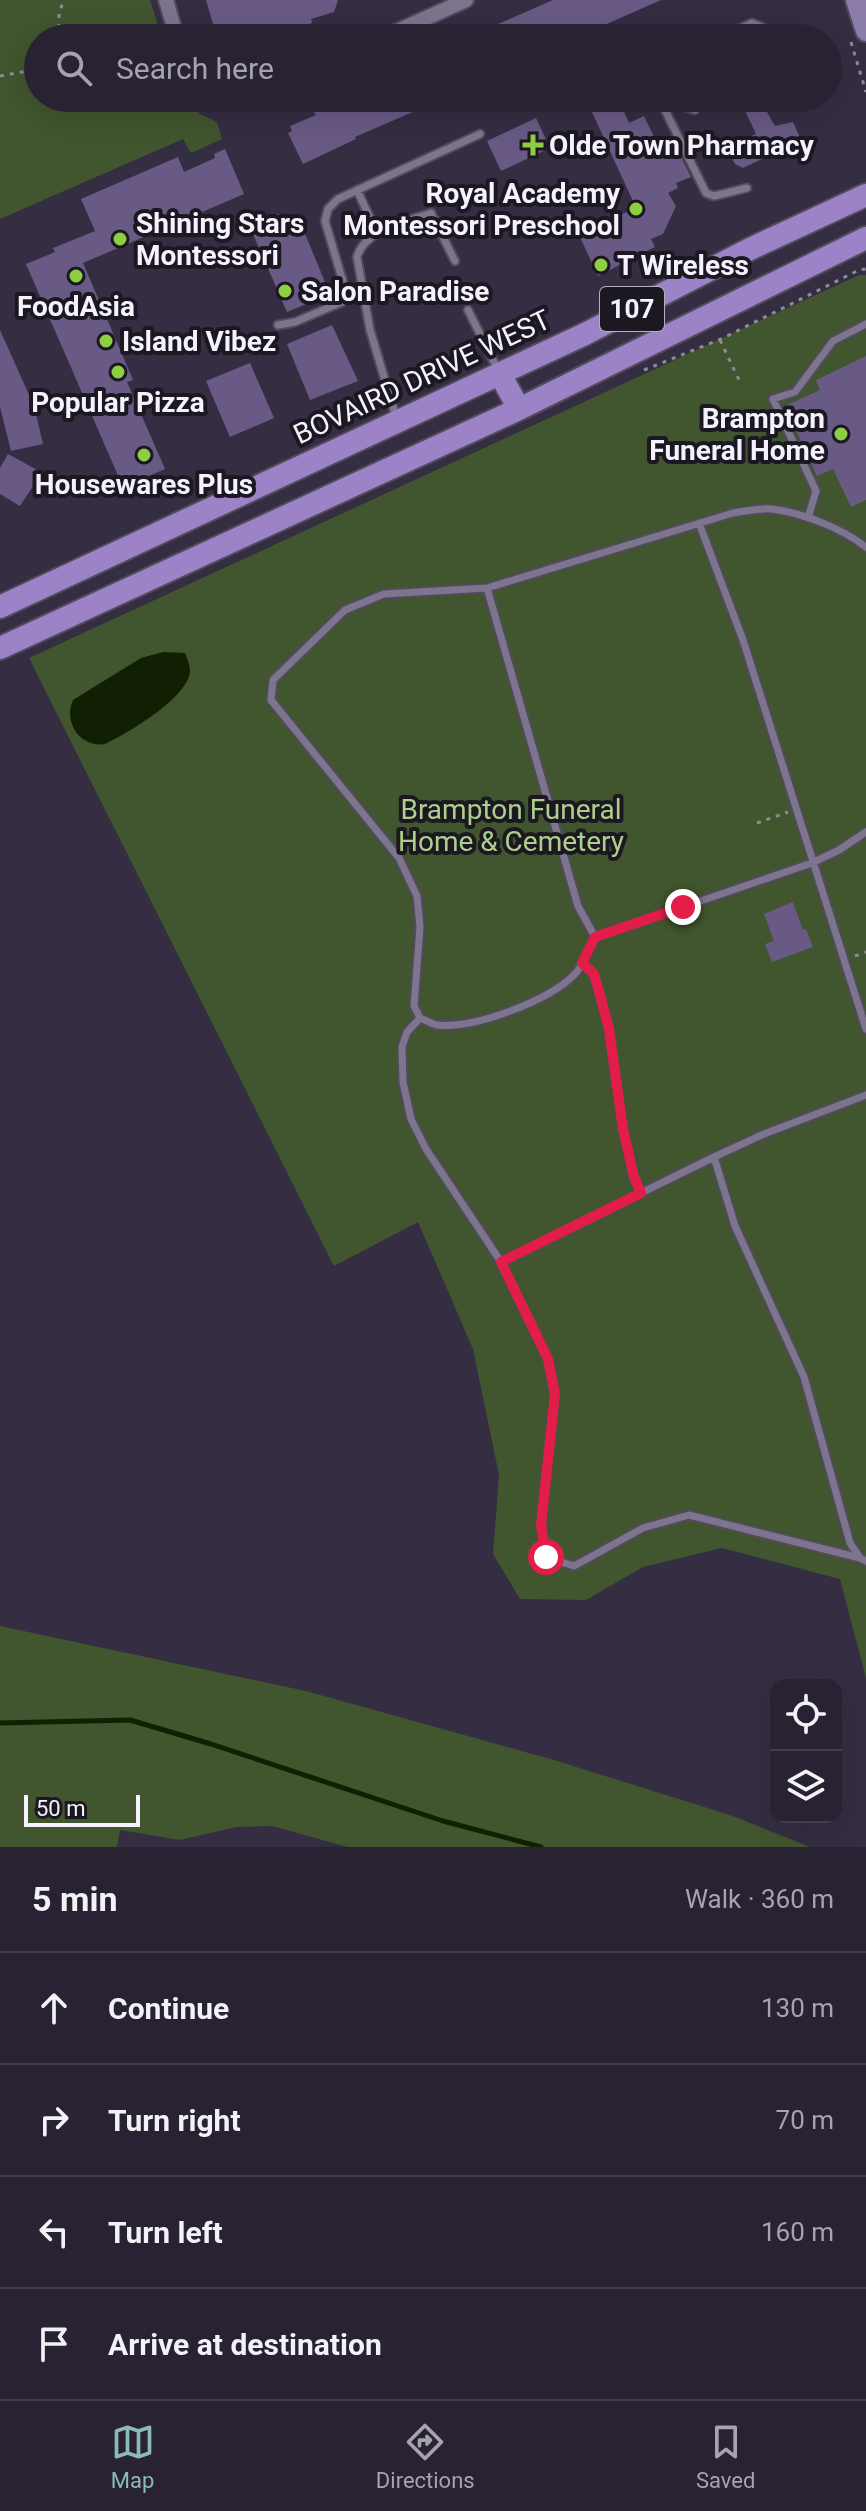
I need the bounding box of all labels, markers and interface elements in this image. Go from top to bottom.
search box [24,24,842,112]
icon: search [52,46,96,90]
text: Search here [116,51,274,86]
place label: Olde Town Pharmacy [549,129,815,162]
marker: Olde Town Pharmacy [524,136,542,154]
place label: Royal Academy Montessori Preschool [343,177,621,242]
marker: Royal Academy Montessori Preschool [627,200,645,218]
place label: Shining Stars Montessori [136,207,304,272]
marker: Shining Stars Montessori [111,230,129,248]
place label: T Wireless [617,249,749,282]
marker: T Wireless [592,256,610,274]
marker: FoodAsia [67,267,85,285]
place label: Salon Paradise [301,275,489,308]
marker: Salon Paradise [276,282,294,300]
road number: 107 [600,287,664,331]
place label: FoodAsia [17,290,135,323]
street label: BOVAIRD DRIVE WEST [288,303,556,451]
place label: Island Vibez [122,325,276,358]
marker: Island Vibez [97,332,115,350]
marker: Popular Pizza [109,363,127,381]
place label: Popular Pizza [31,386,205,419]
place label: Brampton Funeral Home [649,402,825,467]
marker: Brampton Funeral Home [832,425,850,443]
marker: Housewares Plus [135,446,153,464]
place label: Housewares Plus [35,468,253,501]
park label: Brampton Funeral Home & Cemetery [398,793,624,858]
route end [665,889,701,925]
route start [528,1539,564,1575]
map controls [770,1679,842,1823]
button: locate [770,1679,842,1751]
button: layers [770,1751,842,1823]
scale bar [24,1791,140,1827]
text: 50 m [36,1796,85,1821]
text: 5 min [32,1879,117,1919]
text: Walk · 360 m [685,1884,834,1914]
icon: ahead [32,1986,76,2030]
text: Continue [108,1991,229,2026]
text: 130 m [761,1993,834,2023]
icon: right [32,2098,76,2142]
text: Turn right [108,2103,241,2138]
text: 70 m [776,2105,834,2135]
icon: left [32,2210,76,2254]
text: Turn left [108,2215,223,2250]
text: 160 m [761,2217,834,2247]
icon: arrive [32,2322,76,2366]
text: Arrive at destination [108,2327,382,2362]
tab: Map [111,2420,155,2493]
tab: Directions [376,2420,475,2493]
tab: Saved [696,2420,755,2493]

